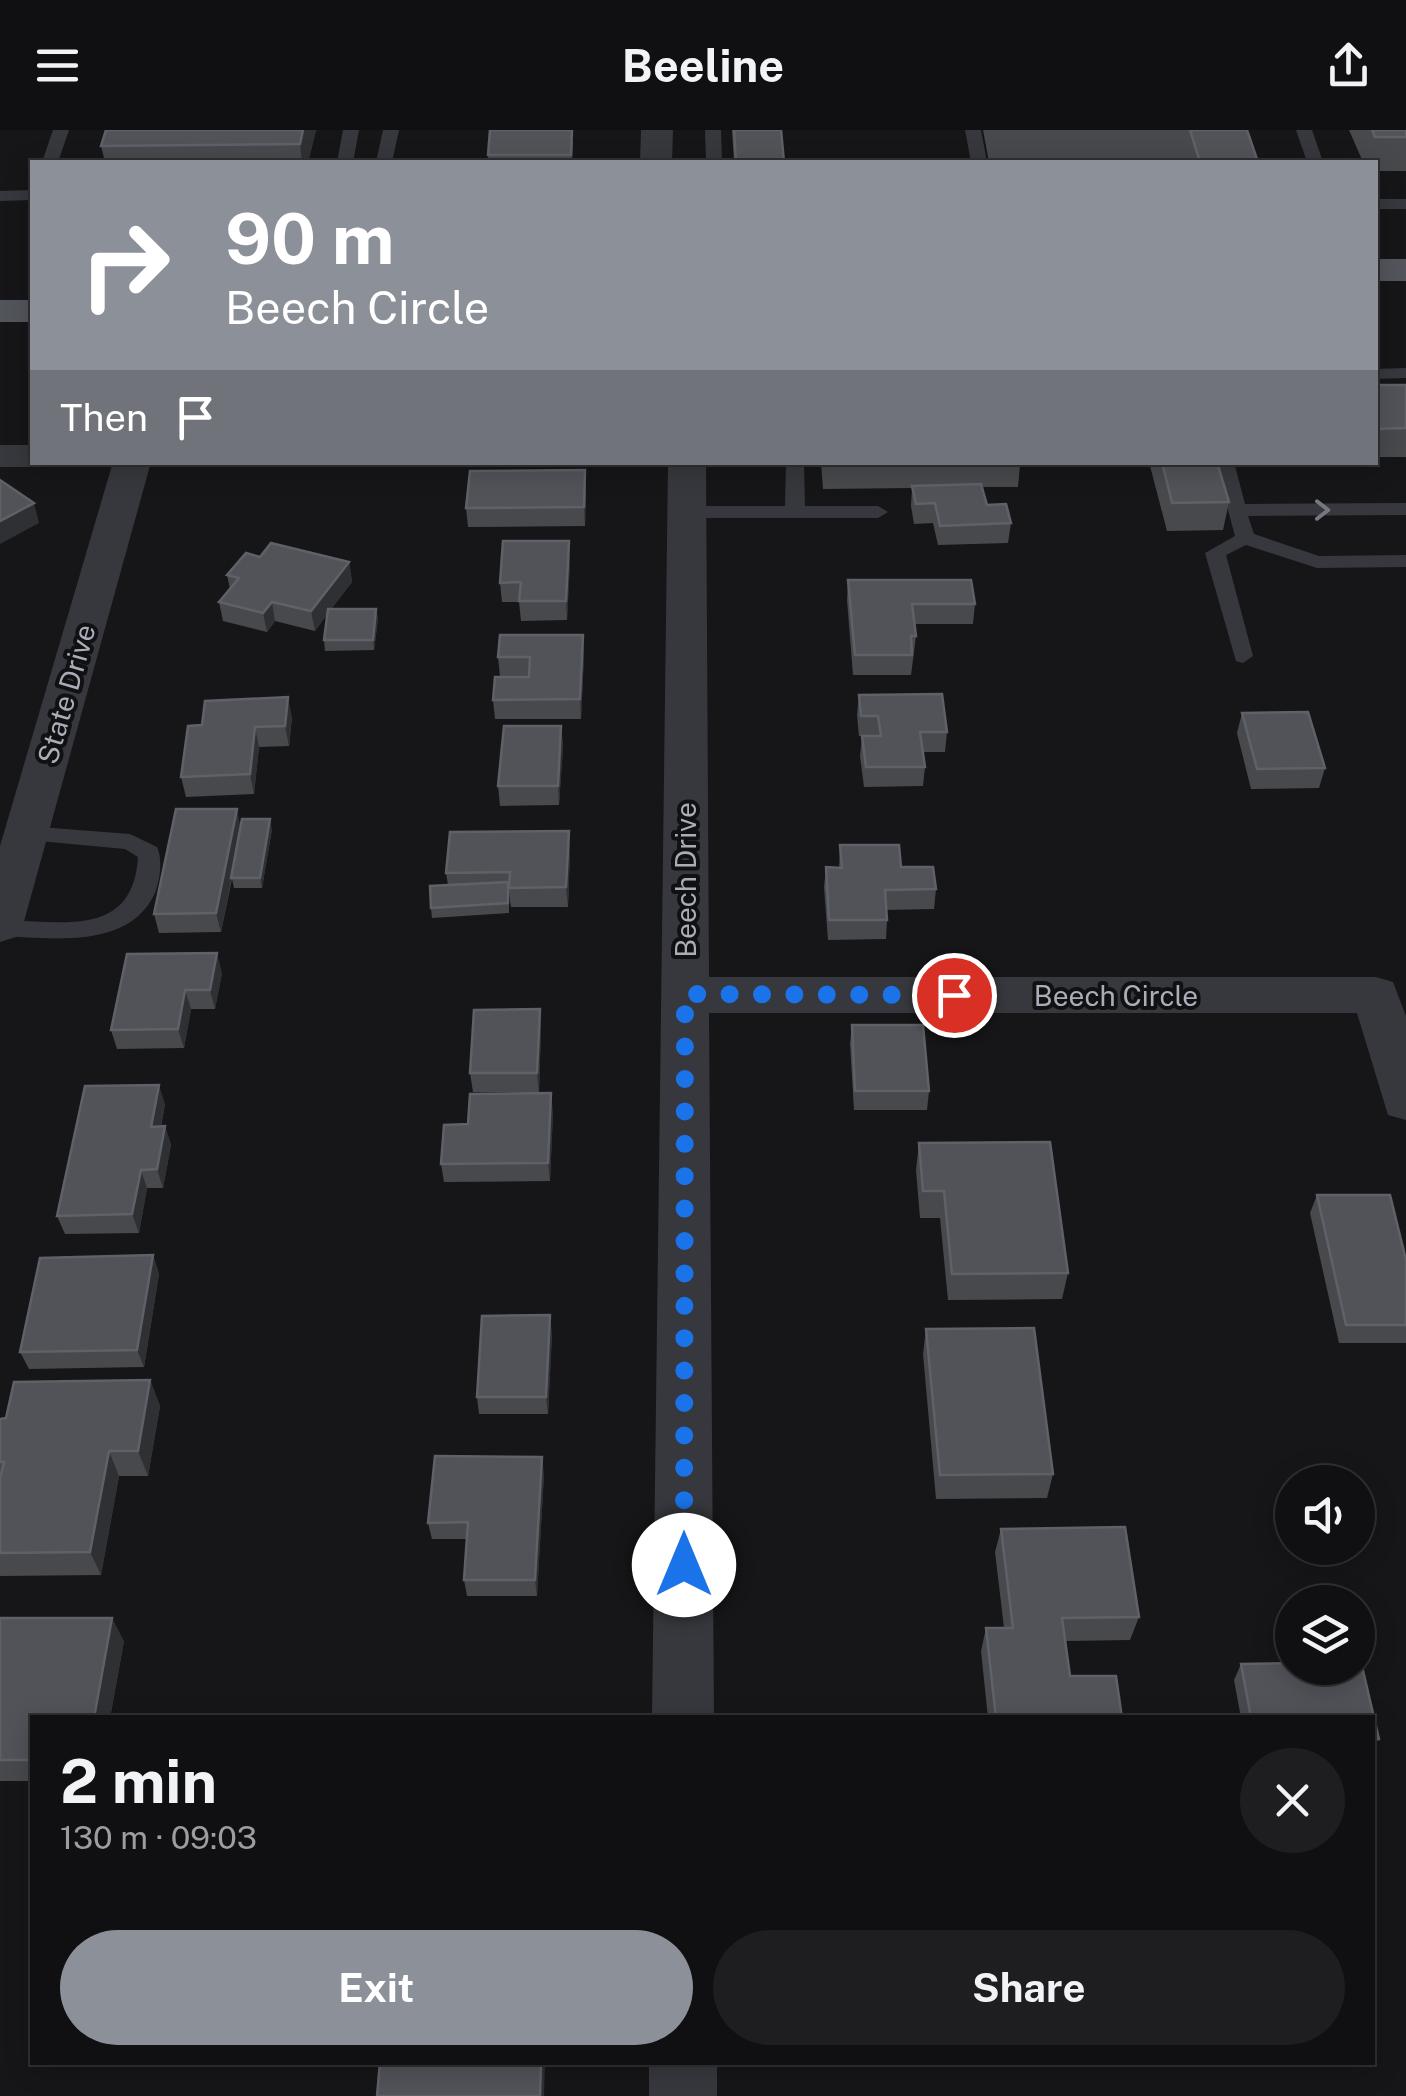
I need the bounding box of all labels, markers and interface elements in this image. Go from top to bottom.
icon: menu [30,38,85,93]
icon: share [1321,38,1376,93]
text: Beeline [622,39,784,92]
text: 90 m [225,197,395,280]
icon: right [60,200,190,330]
text: Beech Circle [225,281,489,334]
icon: arrive [168,390,223,445]
text: Then [60,395,148,440]
one-way arrow [1314,499,1330,521]
street label: State Drive [30,620,102,768]
street label: Beech Drive [669,802,702,958]
pin [912,953,997,1038]
icon: arrive [927,968,982,1023]
street label: Beech Circle [1034,979,1198,1012]
map controls [1275,1465,1375,1685]
button: sound [1275,1465,1375,1565]
position arrow [632,1513,736,1617]
button: layers [1275,1585,1375,1685]
text: 2 min [60,1746,217,1817]
button: close [1240,1748,1345,1853]
text: 130 m · 09:03 [60,1819,257,1856]
button: Exit [60,1930,693,2045]
button: Share [713,1930,1345,2045]

